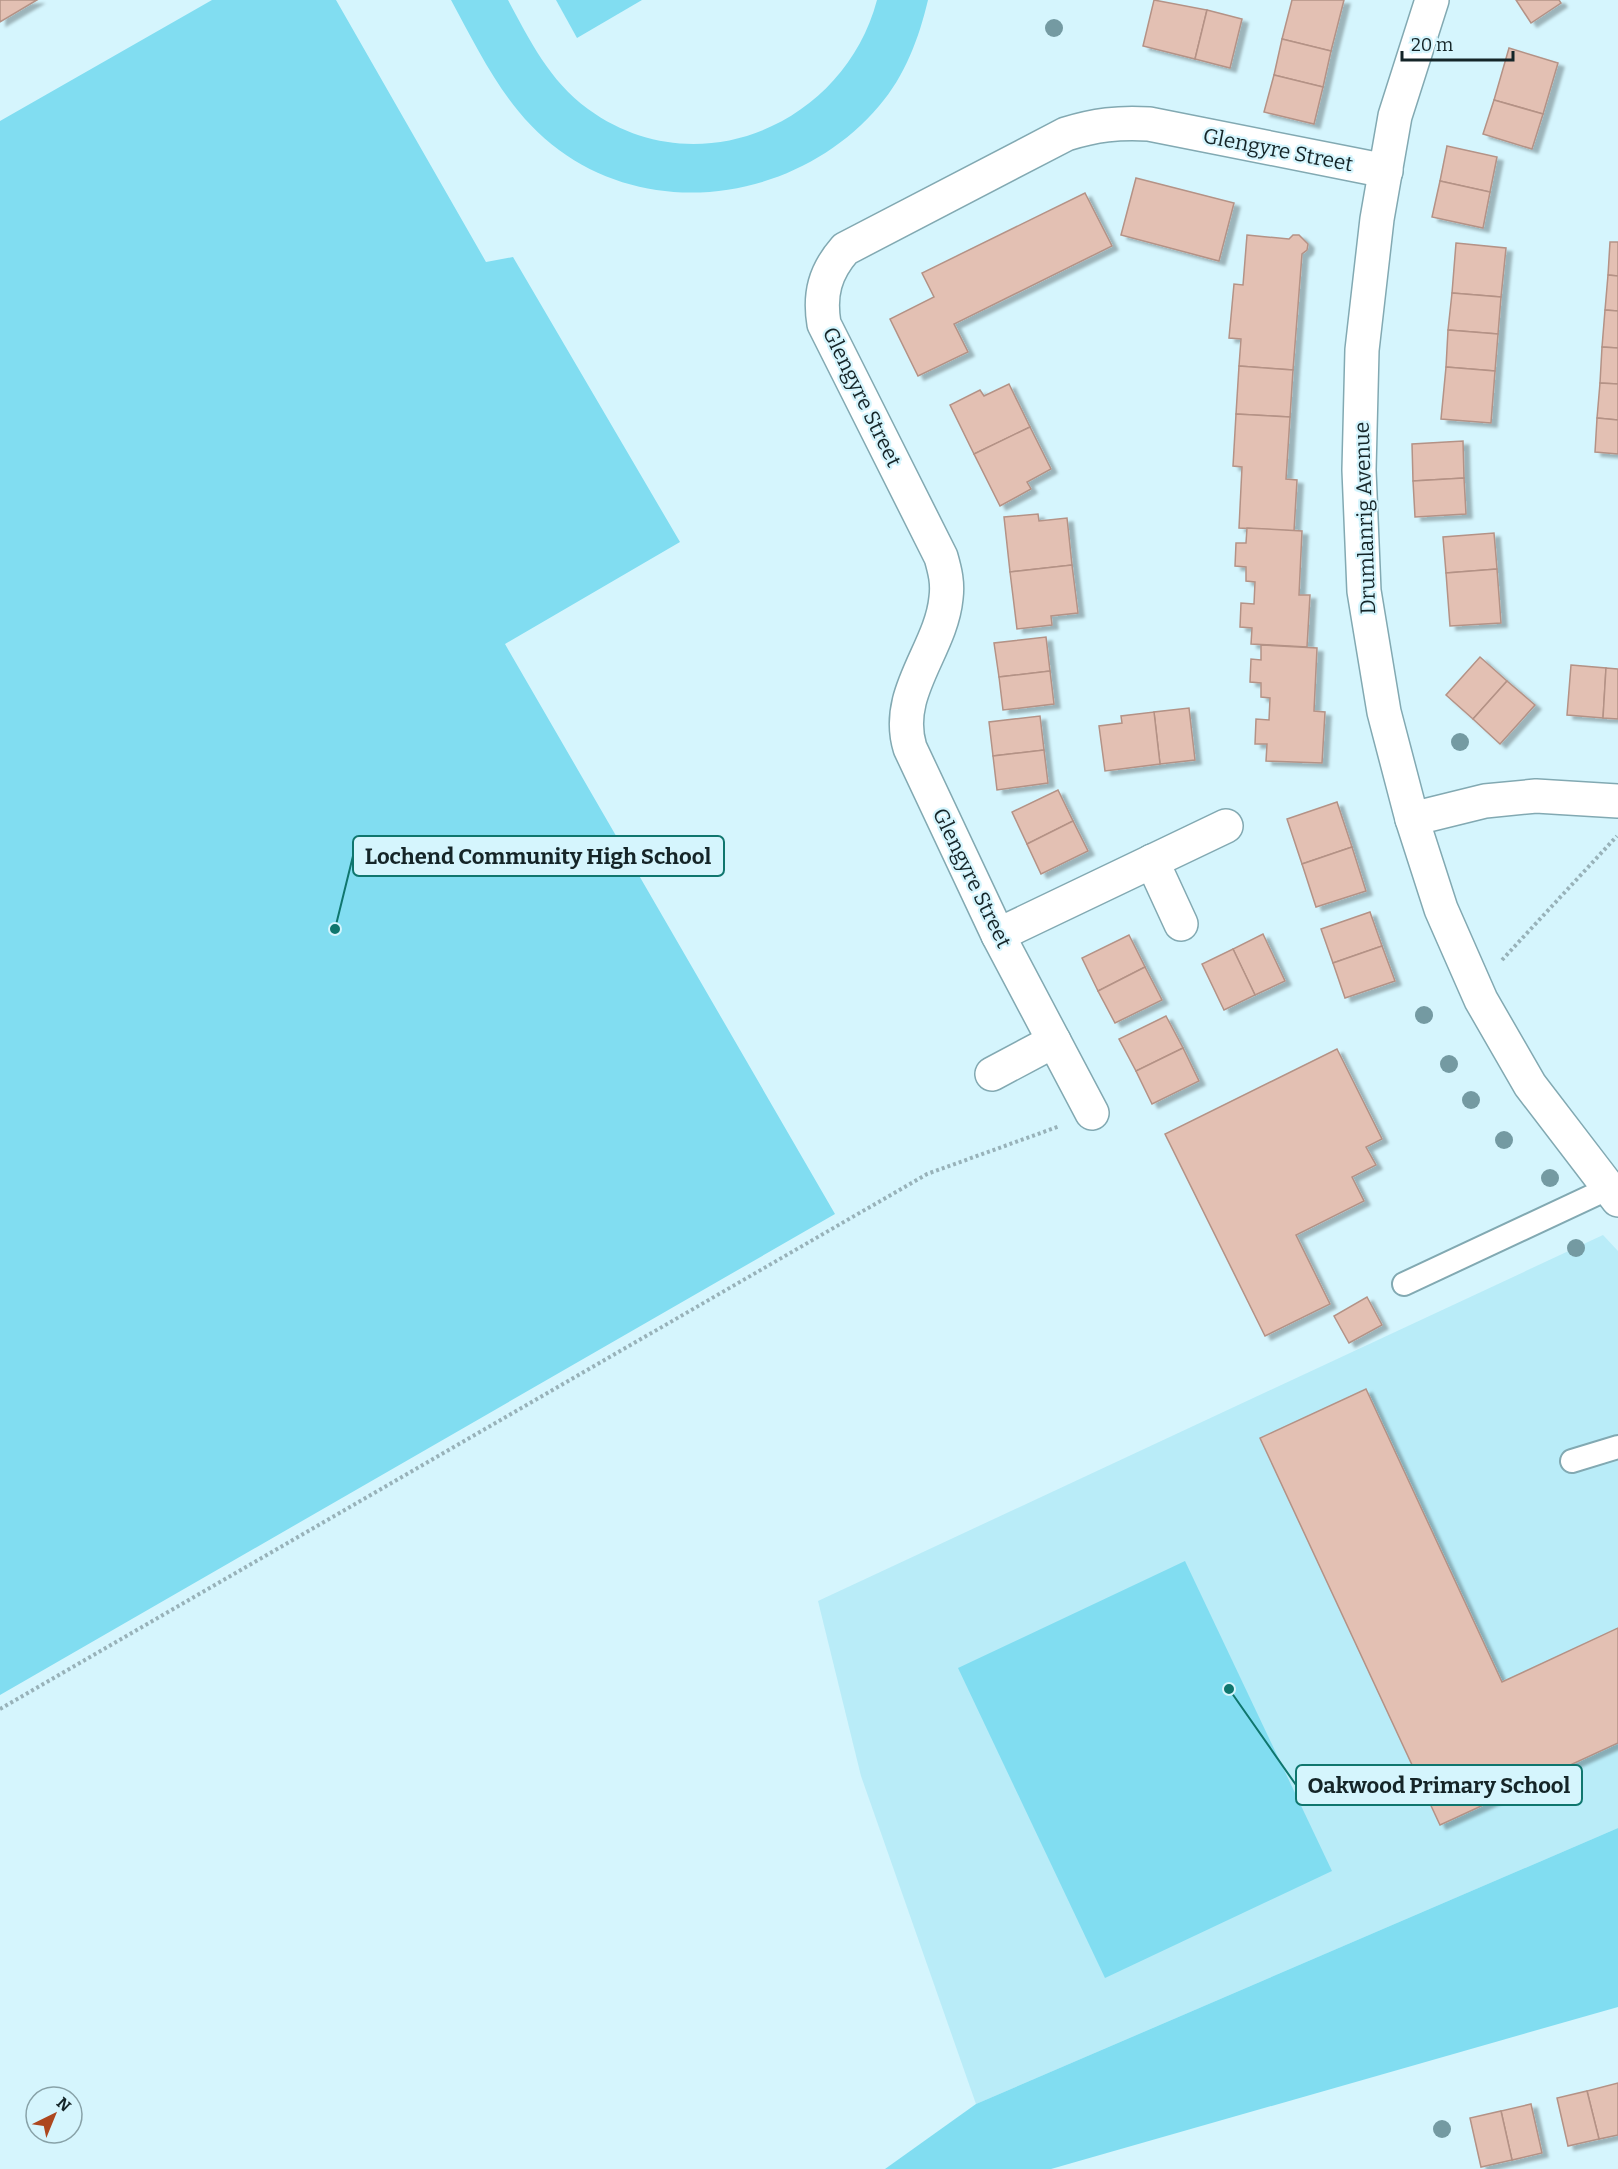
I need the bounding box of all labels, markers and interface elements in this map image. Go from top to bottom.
scale bar [1402,24,1513,62]
text: 20 m [1411,34,1453,56]
street label: Glengyre Street [1201,123,1356,177]
street label: Glengyre Street [817,323,907,472]
street label: Drumlanrig Avenue [1349,421,1381,615]
street label: Glengyre Street [927,804,1017,953]
callout: Lochend Community High School [353,836,724,876]
text: Lochend Community High School [365,843,711,870]
callout: Oakwood Primary School [1296,1765,1582,1805]
text: Oakwood Primary School [1308,1772,1571,1799]
north arrow [24,2085,84,2145]
text: N [53,2093,75,2116]

